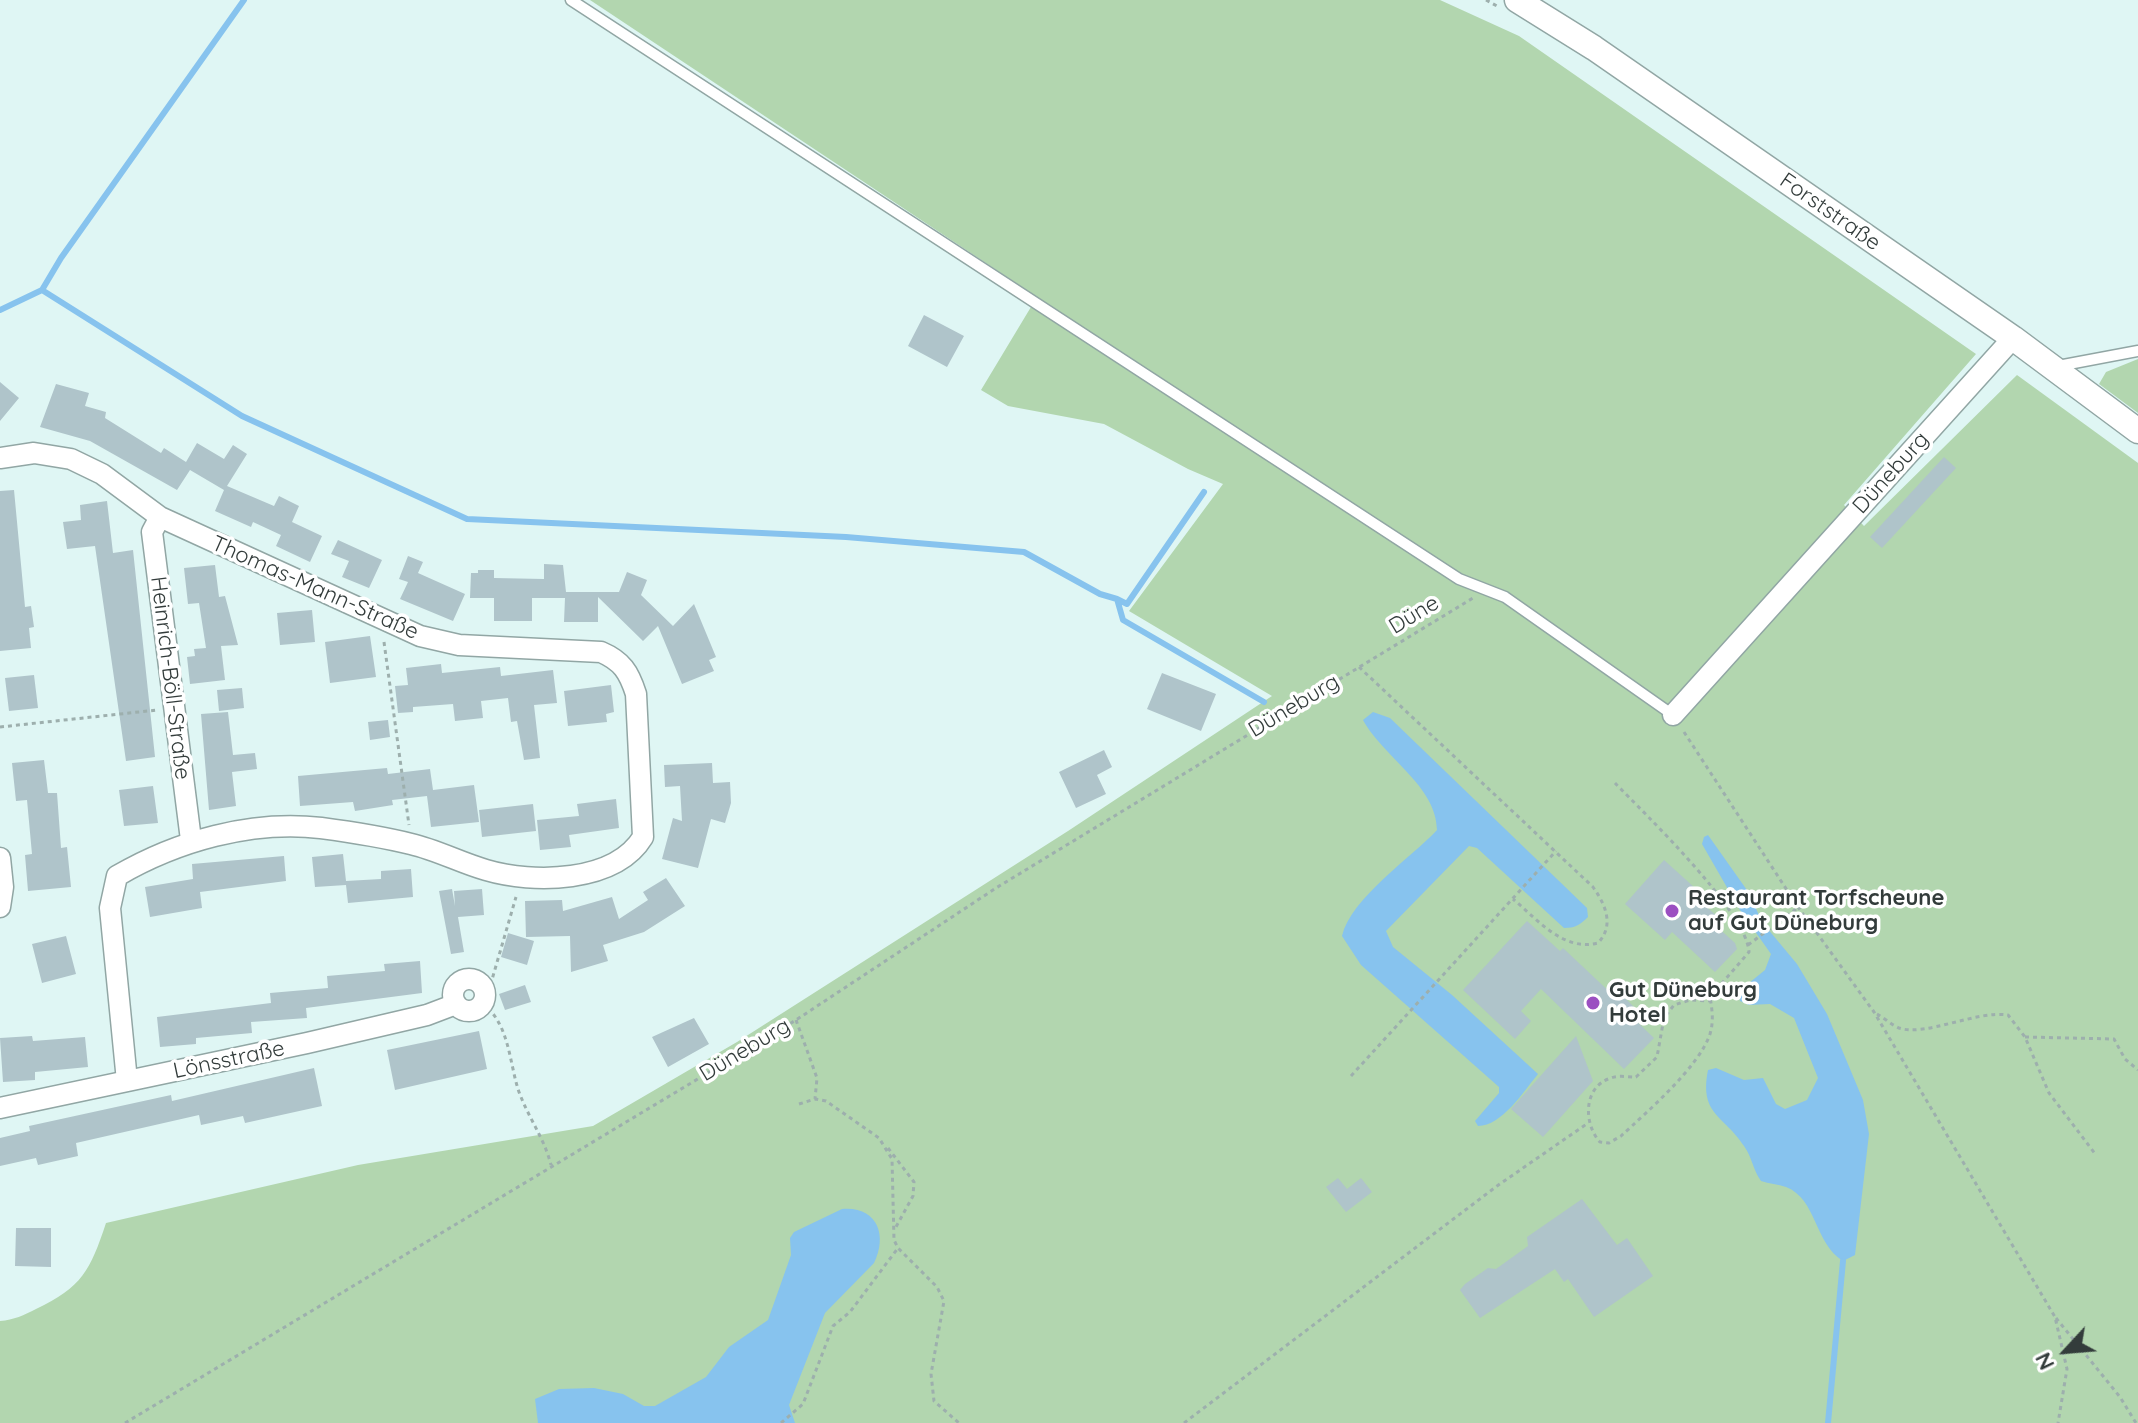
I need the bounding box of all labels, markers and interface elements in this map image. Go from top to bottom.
street label: Forststraße [1774,168,1886,256]
street label: Düneburg [1847,427,1935,519]
street label: Thomas-Mann-Straße [207,530,423,646]
street label: Heinrich-Böll-Straße [144,575,196,781]
street label: Düne [1384,590,1444,640]
street label: Düneburg [1244,669,1344,743]
place label: Restaurant Torfscheune auf Gut Düneburg [1688,885,1944,936]
marker: Restaurant Torfscheune auf Gut Düneburg [1663,902,1681,920]
place label: Gut Düneburg Hotel [1609,977,1757,1028]
marker: Gut Düneburg Hotel [1584,994,1602,1012]
street label: Düneburg [695,1013,795,1087]
street label: Lönsstraße [171,1035,287,1085]
north arrow [2026,1311,2106,1391]
text: N [2028,1348,2061,1375]

